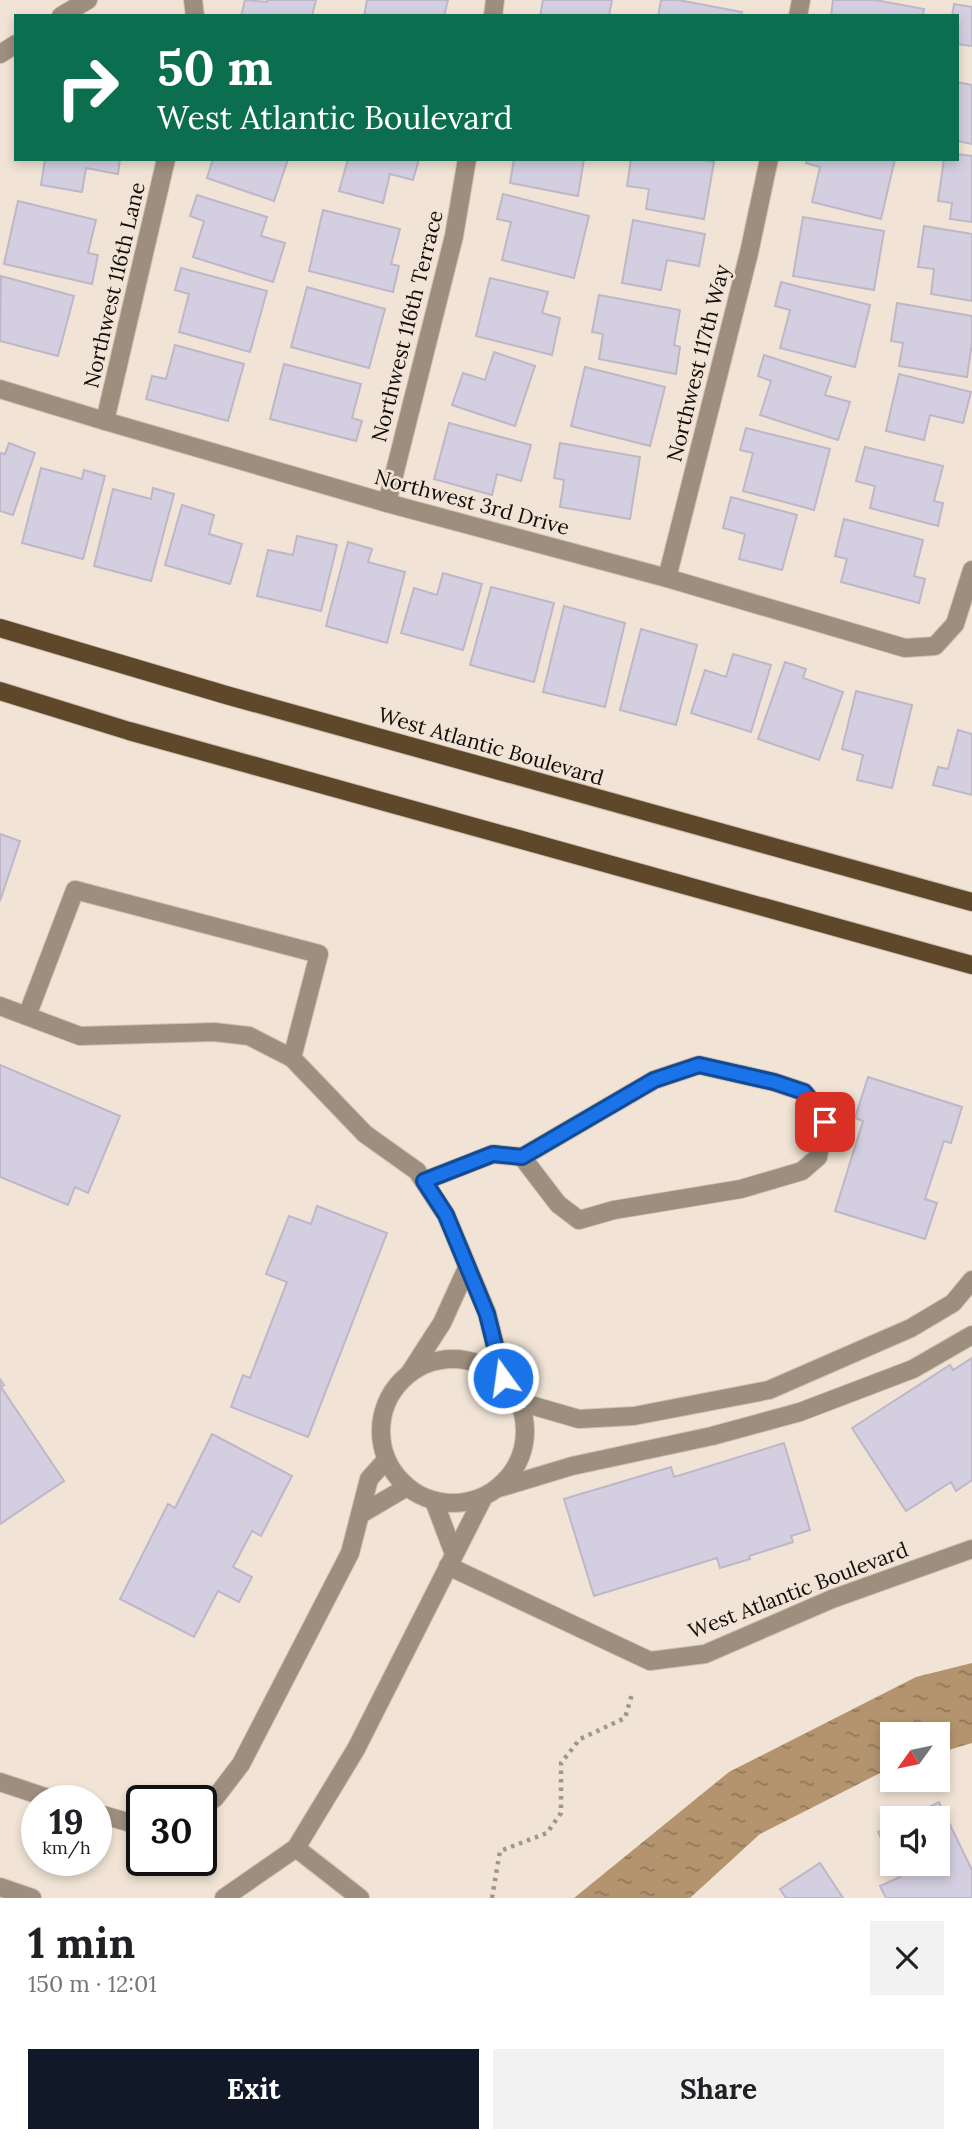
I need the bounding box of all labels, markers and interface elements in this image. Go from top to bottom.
text: 50 m [157,36,273,98]
icon: right [42,42,133,133]
text: West Atlantic Boulevard [157,97,513,138]
street label: Northwest 116th Lane [77,179,151,391]
street label: Northwest 116th Terrace [365,207,449,445]
street label: Northwest 117th Way [660,262,736,464]
street label: Northwest 3rd Drive [372,463,572,541]
street label: West Atlantic Boulevard [375,701,607,791]
pin [795,1092,855,1152]
icon: arrive [806,1103,844,1141]
position arrow [466,1341,540,1415]
street label: West Atlantic Boulevard [684,1536,912,1644]
north arrow [880,1722,950,1792]
map controls [880,1722,950,1876]
speed limit sign: 30 [126,1785,217,1876]
text: 19 [49,1799,84,1844]
button: sound [880,1806,950,1876]
text: km/h [42,1836,91,1859]
text: 1 min [28,1916,135,1970]
button: close [870,1921,944,1995]
text: 150 m · 12:01 [28,1969,157,1998]
button: Exit [28,2049,479,2129]
button: Share [493,2049,944,2129]

